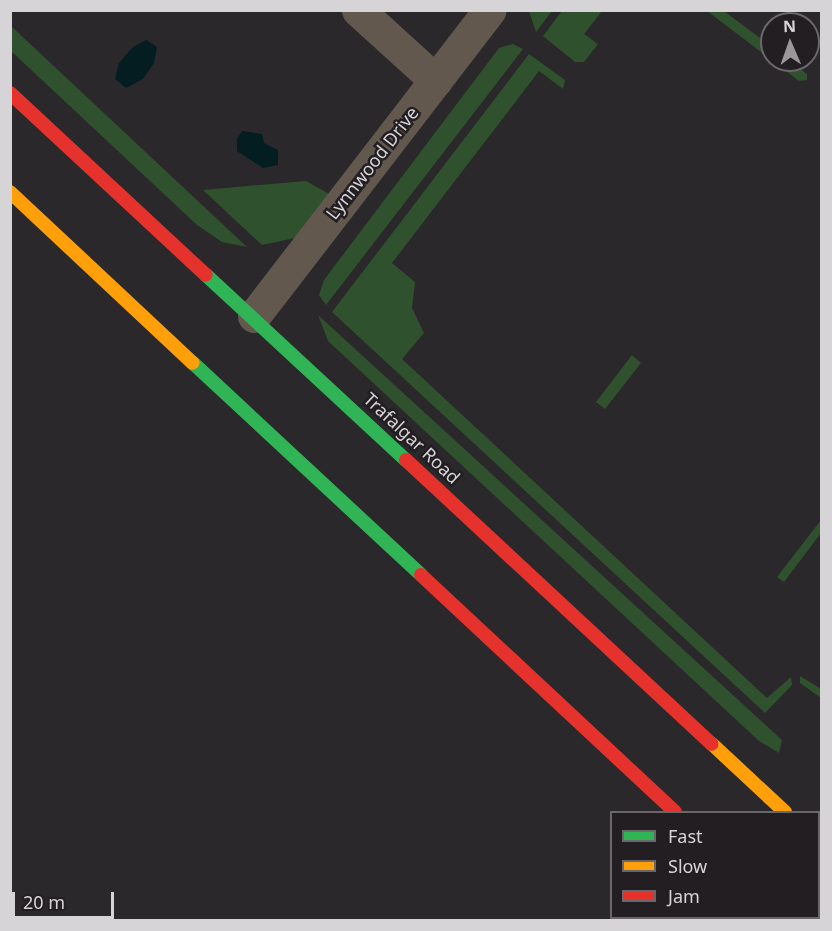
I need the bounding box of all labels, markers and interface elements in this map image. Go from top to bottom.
north arrow [760,12,820,72]
text: N [783,15,796,37]
street label: Lynnwood Drive [321,102,423,224]
street label: Trafalgar Road [359,388,465,488]
legend [610,811,820,919]
text: Fast [668,824,703,848]
text: Slow [668,854,707,878]
scale bar [15,880,117,918]
text: Jam [668,884,700,908]
text: 20 m [23,890,65,914]

